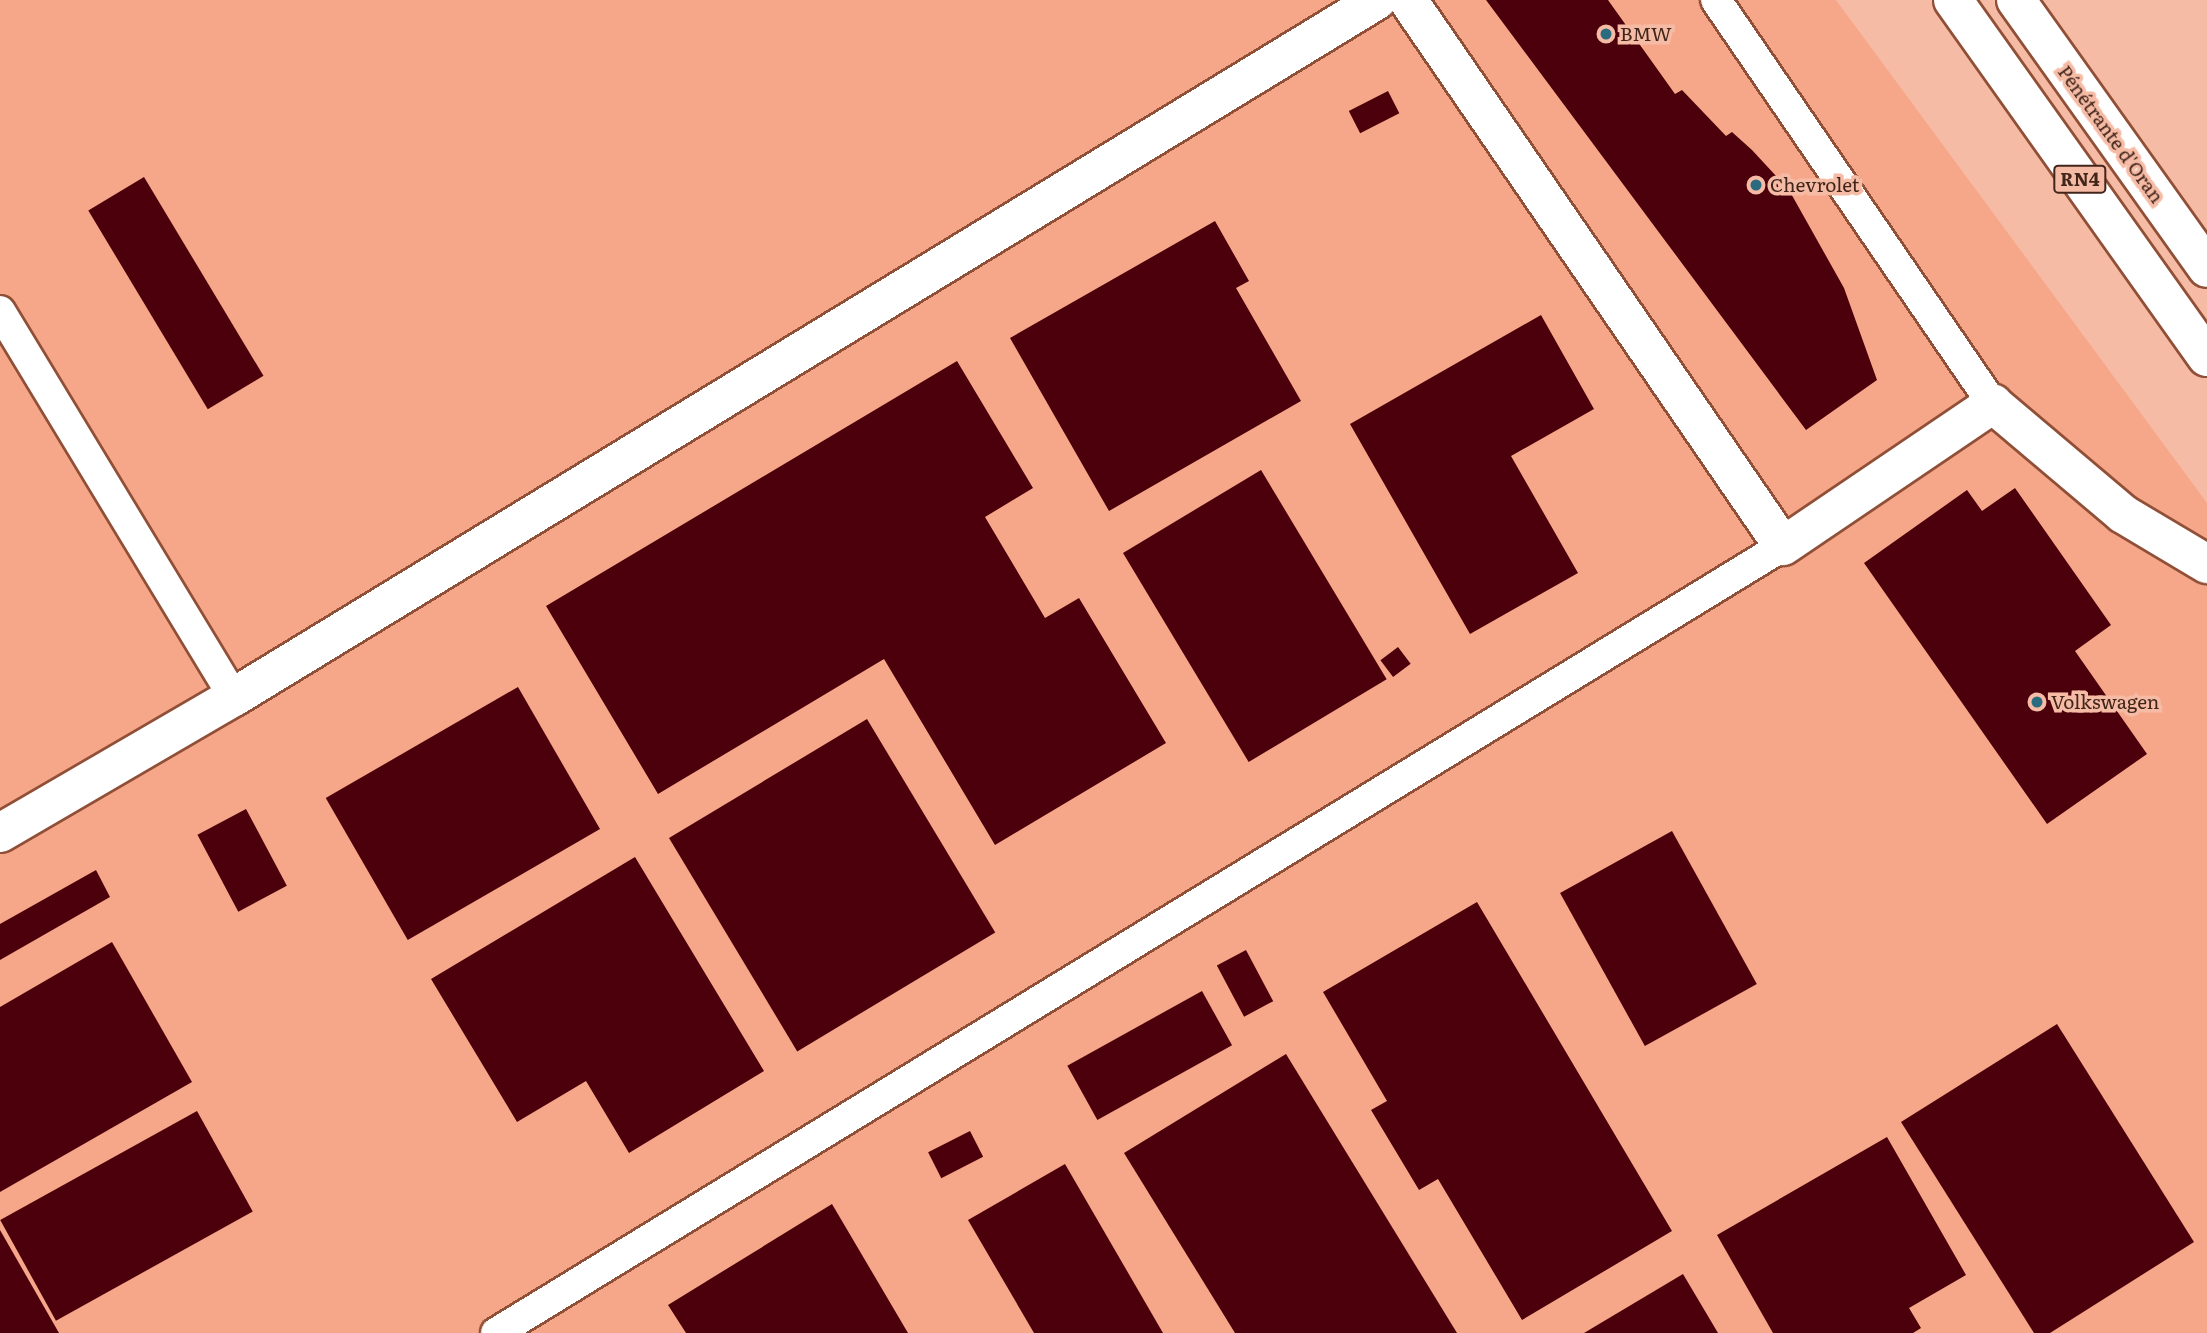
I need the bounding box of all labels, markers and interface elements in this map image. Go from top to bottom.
place label: BMW [1620,23,1672,45]
marker: BMW [1598,26,1614,42]
street label: Pénétrante d'Oran [2053,61,2169,207]
road number: RN4 [2052,164,2108,194]
place label: Chevrolet [1770,174,1859,196]
marker: Chevrolet [1748,177,1764,193]
place label: Volkswagen [2051,691,2159,713]
marker: Volkswagen [2029,694,2045,710]

